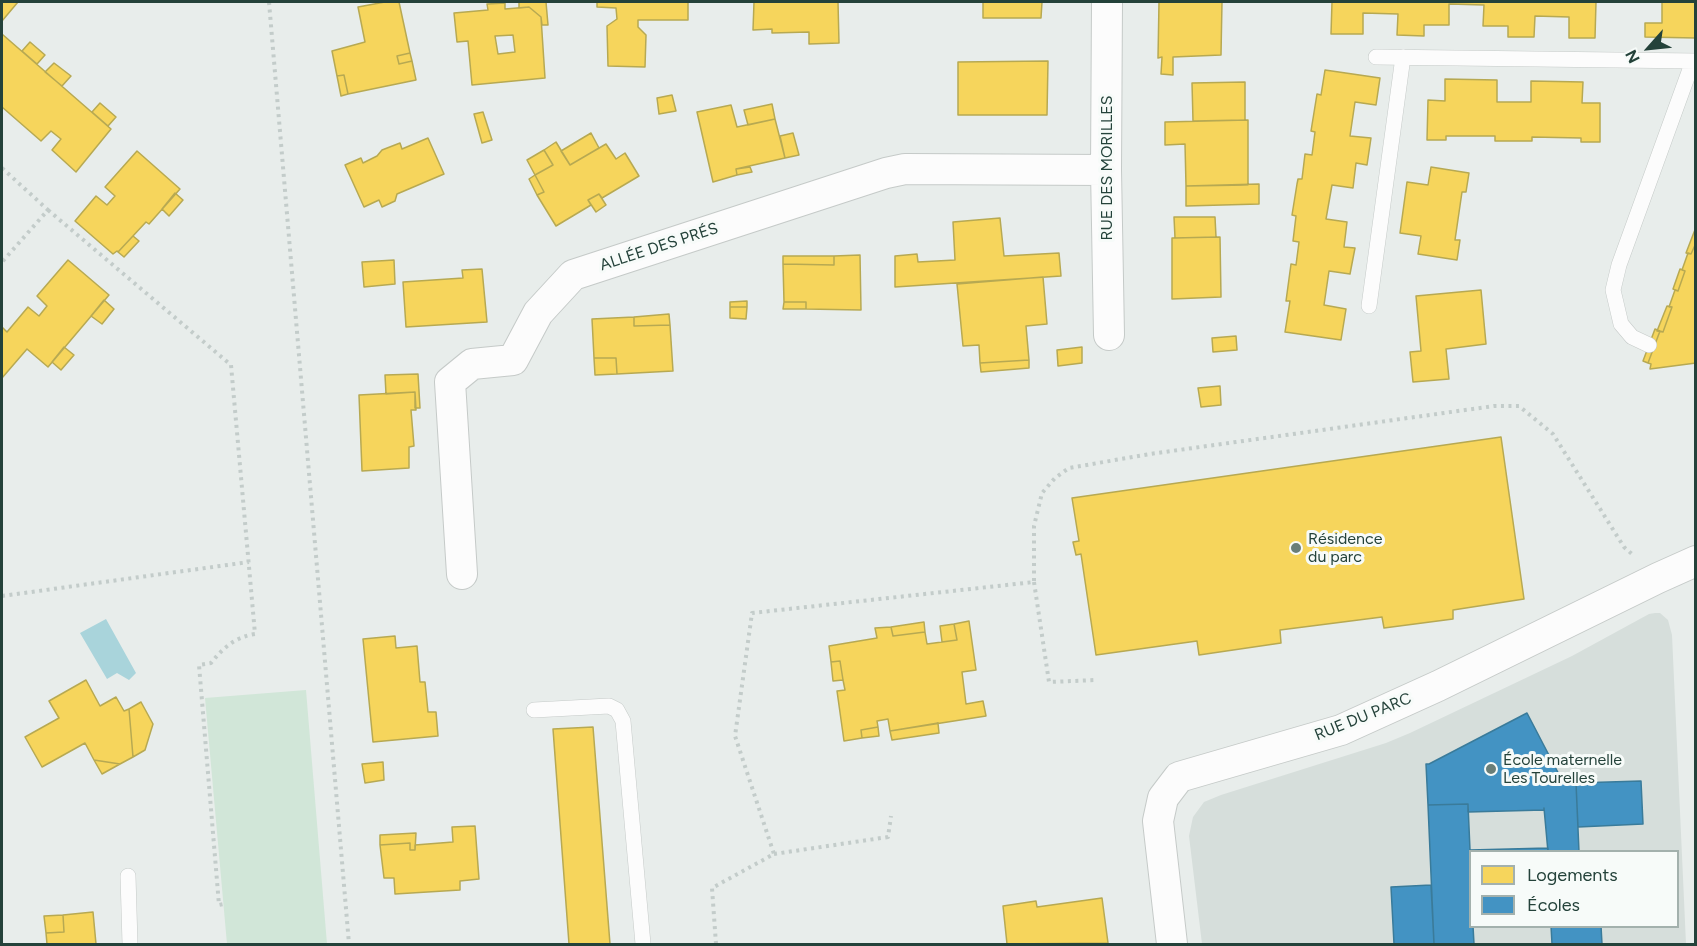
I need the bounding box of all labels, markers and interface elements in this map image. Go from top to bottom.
north arrow [1619,18,1679,78]
text: N [1621,47,1644,66]
street label: RUE DES MORILLES [1097,95,1117,241]
street label: ALLÉE DES PRÉS [597,219,721,275]
place label: Résidence du parc [1308,529,1382,567]
marker: Résidence du parc [1289,541,1303,555]
street label: RUE DU PARC [1312,689,1414,745]
place label: École maternelle Les Tourelles [1503,750,1622,788]
marker: École maternelle Les Tourelles [1484,762,1498,776]
legend [1469,850,1679,928]
text: Logements [1527,864,1618,886]
text: Écoles [1527,894,1580,916]

